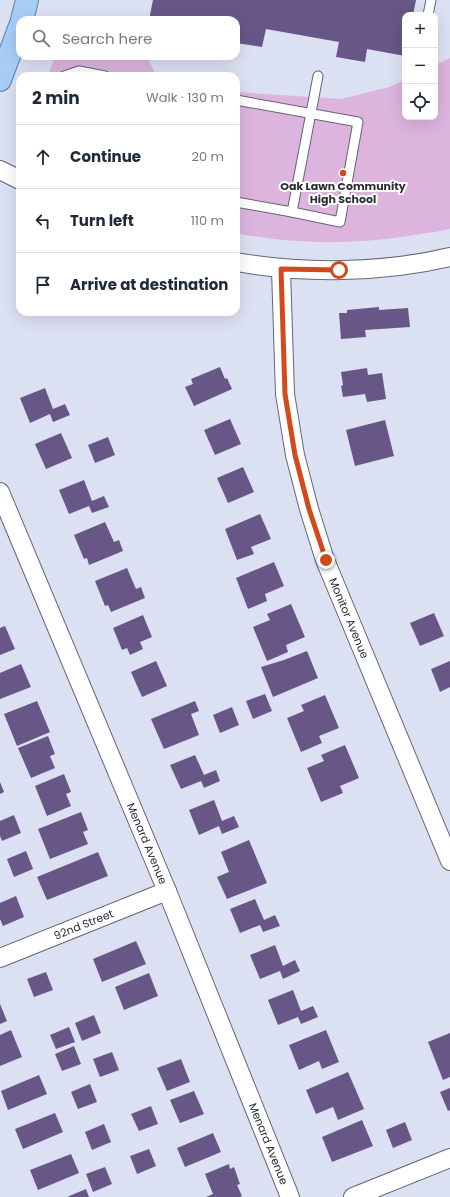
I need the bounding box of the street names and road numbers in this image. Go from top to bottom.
street label: Monitor Avenue [325,575,373,661]
street label: Menard Avenue [123,800,171,887]
street label: 92nd Street [51,905,116,944]
street label: Menard Avenue [245,1101,292,1187]

